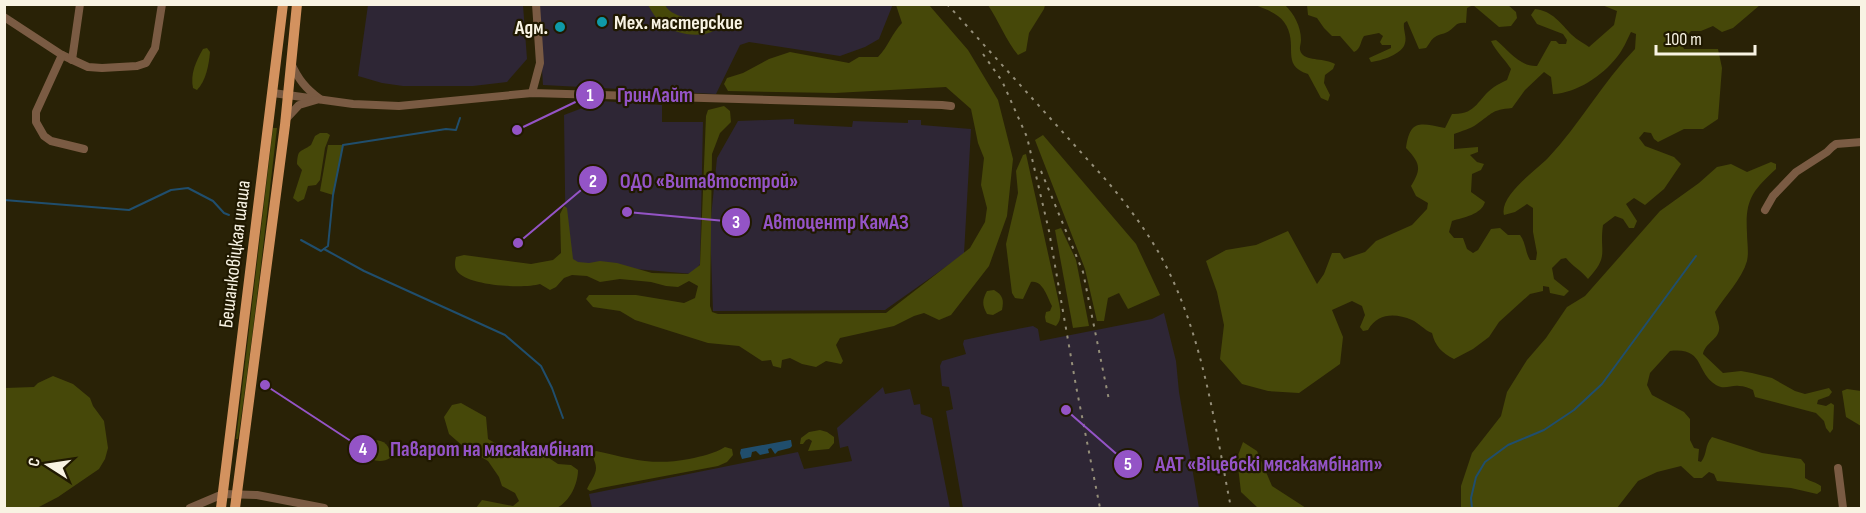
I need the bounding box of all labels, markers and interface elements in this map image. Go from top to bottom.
place label: Мех. мастерские [614,11,742,35]
marker: Мех. мастерские [595,15,609,29]
place label: Адм. [514,16,548,40]
scale bar [1656,18,1755,56]
marker: Адм. [553,20,567,34]
text: 100 m [1665,29,1702,50]
callout: ГринЛайт [575,75,705,114]
text: ГринЛайт [617,83,693,108]
text: 1 [586,85,594,106]
callout: ОДО «Витавтострой» [578,161,810,200]
text: ОДО «Витавтострой» [620,169,798,194]
text: 2 [589,171,597,192]
street label: Бешанковіцкая шаша [214,179,256,329]
callout: Автоцентр КамАЗ [721,202,921,241]
text: Автоцентр КамАЗ [762,210,909,235]
text: 3 [732,212,740,233]
callout: Паварот на мясакамбінат [348,429,606,468]
north arrow [18,435,78,495]
text: Паварот на мясакамбінат [390,437,594,462]
text: 4 [359,439,368,460]
callout: ААТ «Віцебскі мясакамбінат» [1113,445,1394,484]
text: ААТ «Віцебскі мясакамбінат» [1154,452,1383,477]
text: 5 [1124,454,1132,475]
text: С [25,456,45,468]

